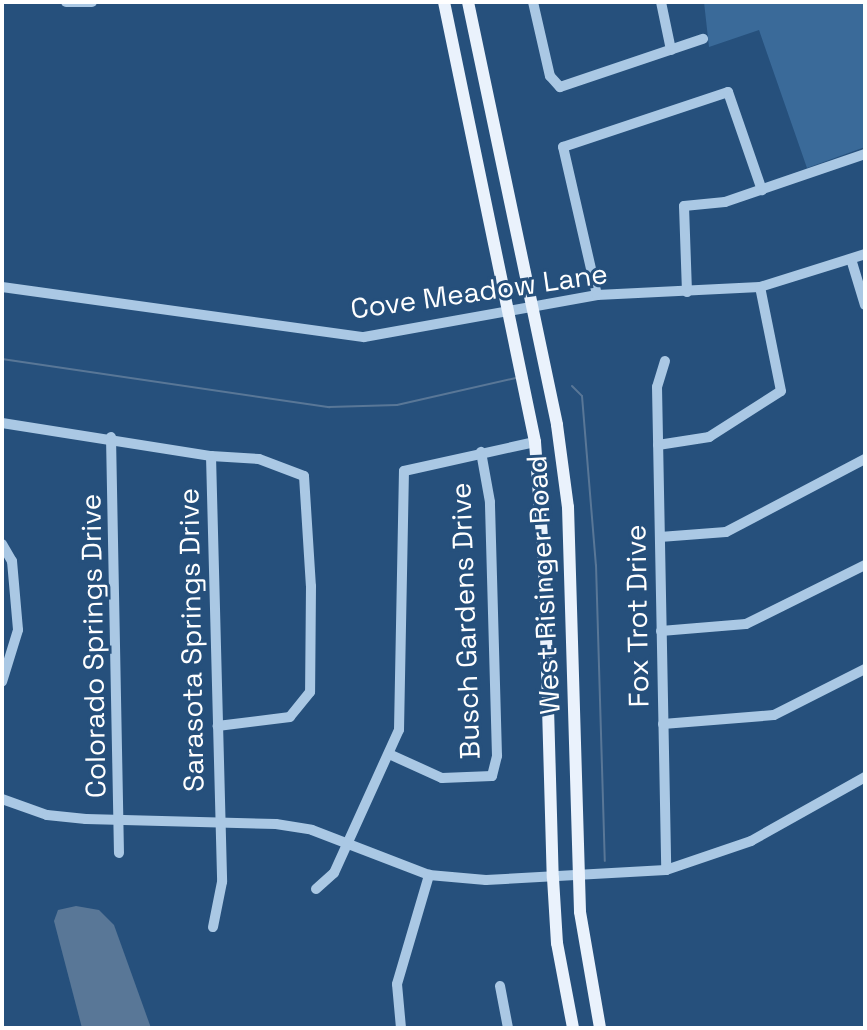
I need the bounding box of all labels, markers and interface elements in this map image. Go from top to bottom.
street label: Cove Meadow Lane [348,256,610,326]
street label: West Risinger Road [519,455,567,715]
street label: Busch Gardens Drive [443,482,487,760]
street label: Sarasota Springs Drive [172,488,210,792]
street label: Colorado Springs Drive [74,493,112,799]
street label: Fox Trot Drive [619,524,655,708]

